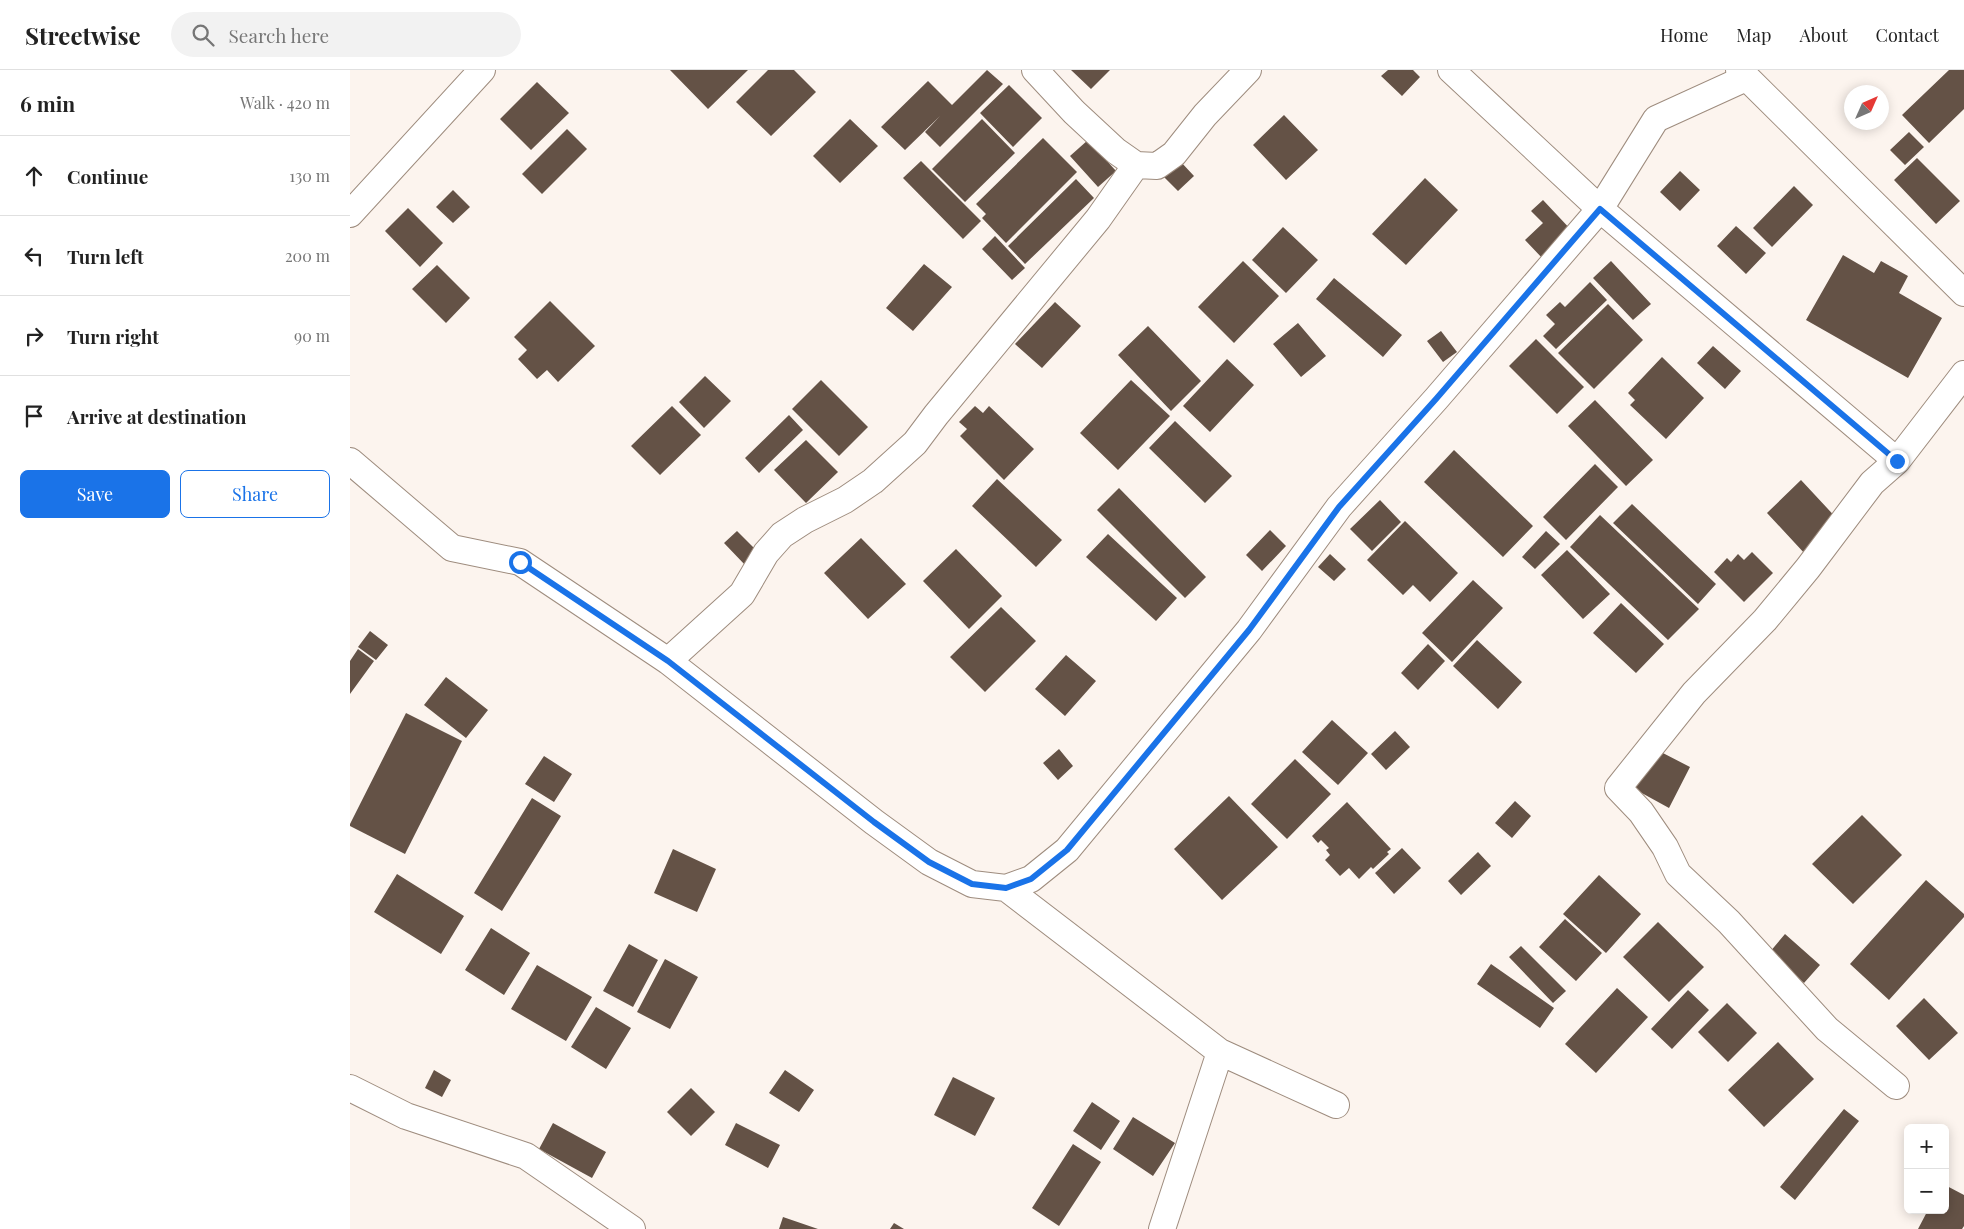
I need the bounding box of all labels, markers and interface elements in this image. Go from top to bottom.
search box [171,12,521,57]
text: Streetwise [25,19,141,51]
icon: search [189,21,217,49]
text: Search here [229,22,329,48]
text: Home [1660,23,1708,47]
text: Map [1736,23,1771,47]
text: About [1799,23,1848,47]
text: Contact [1876,23,1939,47]
north arrow [1844,85,1889,130]
text: 6 min [20,89,75,117]
text: Walk · 420 m [240,92,330,113]
icon: ahead [20,162,48,190]
text: Continue [67,163,148,189]
text: 130 m [289,165,330,186]
icon: left [20,242,48,270]
text: Turn left [67,243,144,269]
text: 200 m [285,245,330,266]
icon: right [20,322,48,350]
text: Turn right [67,323,159,349]
text: 90 m [294,325,330,346]
icon: arrive [20,402,48,430]
text: Arrive at destination [67,403,247,429]
route end [1886,450,1909,473]
button: Save [20,470,170,518]
button: Share [180,470,330,518]
route start [509,551,532,574]
map controls [1904,1124,1949,1214]
button: + [1904,1124,1949,1169]
button: − [1904,1169,1949,1214]

